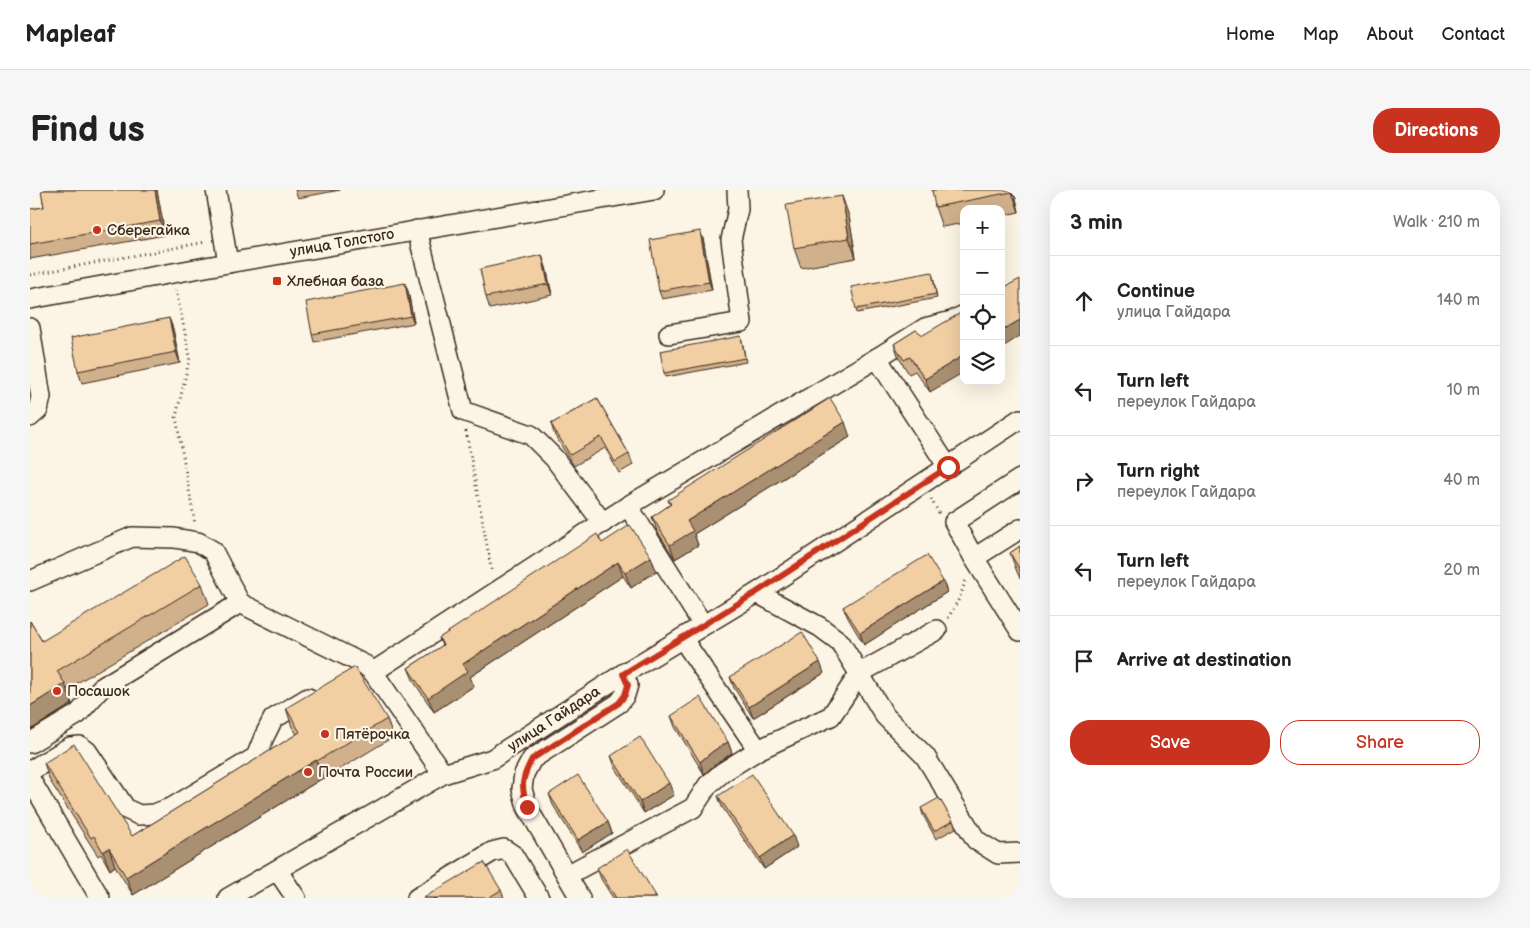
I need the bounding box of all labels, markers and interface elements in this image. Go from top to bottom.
text: Mapleaf [25,20,116,49]
text: Home [1226,24,1275,45]
text: Map [1303,24,1339,45]
text: About [1367,24,1414,45]
text: Contact [1442,24,1505,45]
button: Directions [1373,108,1500,153]
text: Find us [30,109,145,152]
map controls [960,205,1005,385]
button: + [960,205,1005,250]
text: 3 min [1070,210,1123,235]
text: Walk · 210 m [1393,213,1480,232]
place label: Сберегайка [107,221,190,240]
marker: Сберегайка [91,224,103,236]
street label: улица Толстого [288,224,396,262]
button: − [960,250,1005,295]
place label: Хлебная база [287,272,384,291]
marker: Хлебная база [271,275,283,287]
text: Continue [1117,280,1195,303]
icon: ahead [1070,287,1098,315]
text: 140 m [1437,291,1480,310]
button: locate [960,295,1005,340]
text: улица Гайдара [1117,303,1231,322]
button: layers [960,340,1005,385]
text: Turn left [1117,370,1189,393]
icon: left [1070,377,1098,405]
text: 10 m [1447,381,1480,400]
text: переулок Гайдара [1117,393,1256,412]
route start [937,456,960,479]
text: Turn right [1117,460,1200,483]
icon: right [1070,467,1098,495]
text: 40 m [1443,471,1480,490]
text: переулок Гайдара [1117,483,1256,502]
text: Turn left [1117,550,1189,573]
icon: left [1070,557,1098,585]
text: 20 m [1444,561,1480,580]
text: переулок Гайдара [1117,573,1256,592]
icon: arrive [1070,647,1098,675]
text: Arrive at destination [1117,649,1292,672]
place label: Посашок [67,682,130,701]
street label: улица Гайдара [504,682,604,756]
marker: Посашок [51,685,63,697]
button: Save [1070,720,1270,765]
button: Share [1280,720,1480,765]
place label: Пятёрочка [335,725,410,744]
marker: Пятёрочка [319,728,331,740]
place label: Почта России [318,763,413,782]
marker: Почта России [302,766,314,778]
route end [516,796,539,819]

